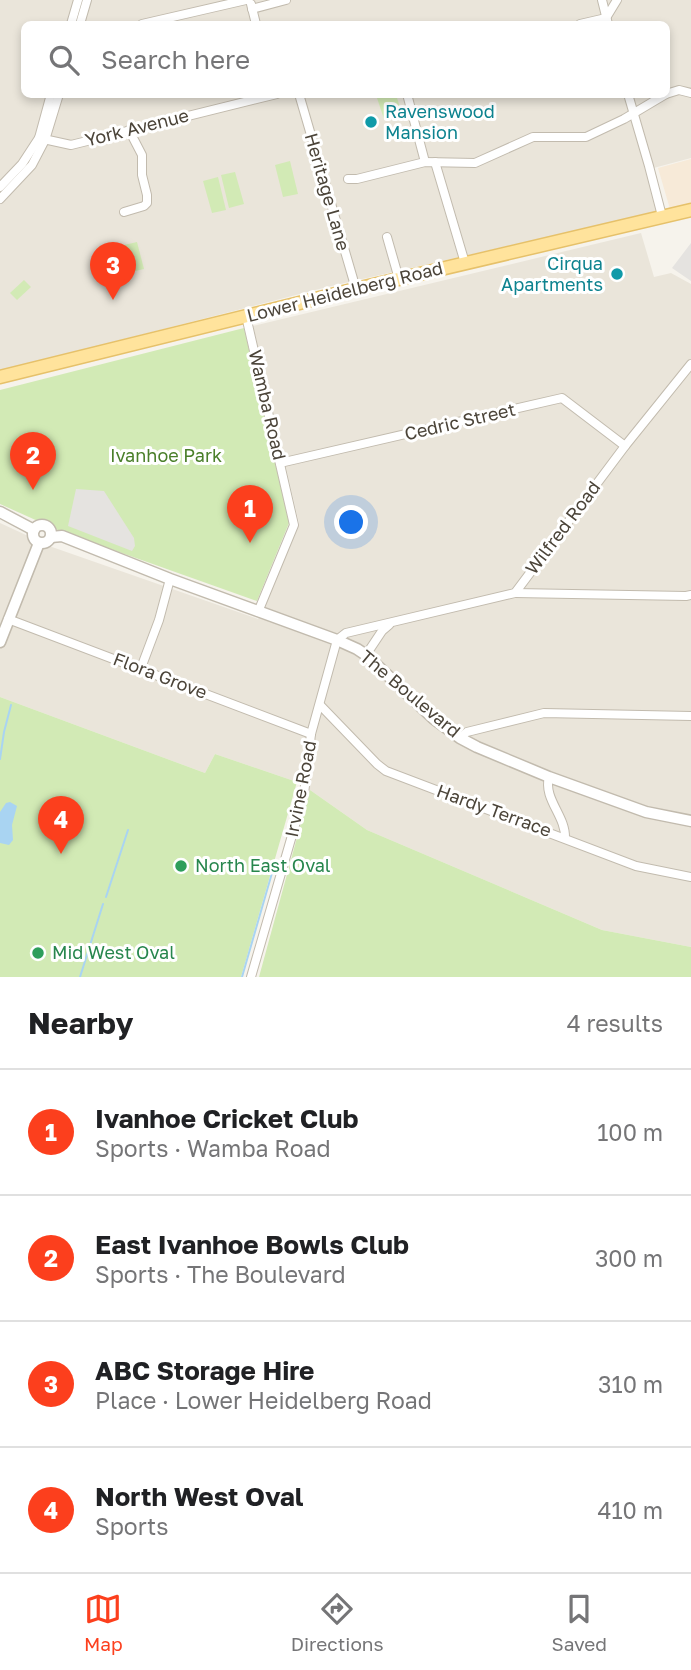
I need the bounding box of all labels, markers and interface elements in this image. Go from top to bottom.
search box [21,21,670,98]
icon: search [45,41,83,79]
text: Search here [101,44,250,75]
place label: Ravenswood Mansion [385,100,495,143]
street label: York Avenue [83,104,191,151]
marker: Ravenswood Mansion [363,114,379,130]
street label: Heritage Lane [301,130,355,253]
pin: 3 [90,242,136,300]
place label: Cirqua Apartments [501,252,603,295]
street label: Lower Heidelberg Road [244,256,445,326]
marker: Cirqua Apartments [609,266,625,282]
street label: Wamba Road [245,347,291,462]
street label: Cedric Street [402,398,517,444]
pin: 2 [10,432,56,490]
park label: Ivanhoe Park [110,444,222,466]
street label: Wilfred Road [520,476,604,578]
pin: 1 [227,485,273,543]
your location [334,505,368,539]
street label: The Boulevard [356,645,465,742]
street label: Flora Grove [110,647,210,703]
street label: Irvine Road [280,738,320,839]
street label: Hardy Terrace [434,779,555,841]
pin: 4 [38,796,84,854]
place label: North East Oval [195,854,331,876]
marker: North East Oval [173,858,189,874]
place label: Mid West Oval [52,941,175,963]
marker: Mid West Oval [30,945,46,961]
text: Nearby [28,1005,133,1041]
text: 4 results [567,1009,663,1037]
text: Ivanhoe Cricket Club [95,1103,359,1134]
text: 1 [45,1118,57,1146]
text: 100 m [597,1118,663,1146]
text: Sports · Wamba Road [95,1134,331,1162]
text: East Ivanhoe Bowls Club [95,1229,409,1260]
text: 2 [44,1244,58,1272]
text: 300 m [595,1244,663,1272]
text: Sports · The Boulevard [95,1260,346,1288]
text: ABC Storage Hire [95,1355,314,1386]
text: 3 [44,1370,58,1398]
text: 310 m [598,1370,663,1398]
text: Place · Lower Heidelberg Road [95,1386,432,1414]
text: North West Oval [95,1481,304,1512]
text: 4 [44,1496,58,1524]
text: 410 m [597,1496,663,1524]
text: Sports [95,1512,169,1540]
tab: Map [84,1590,123,1655]
tab: Directions [291,1590,384,1655]
tab: Saved [552,1590,607,1655]

